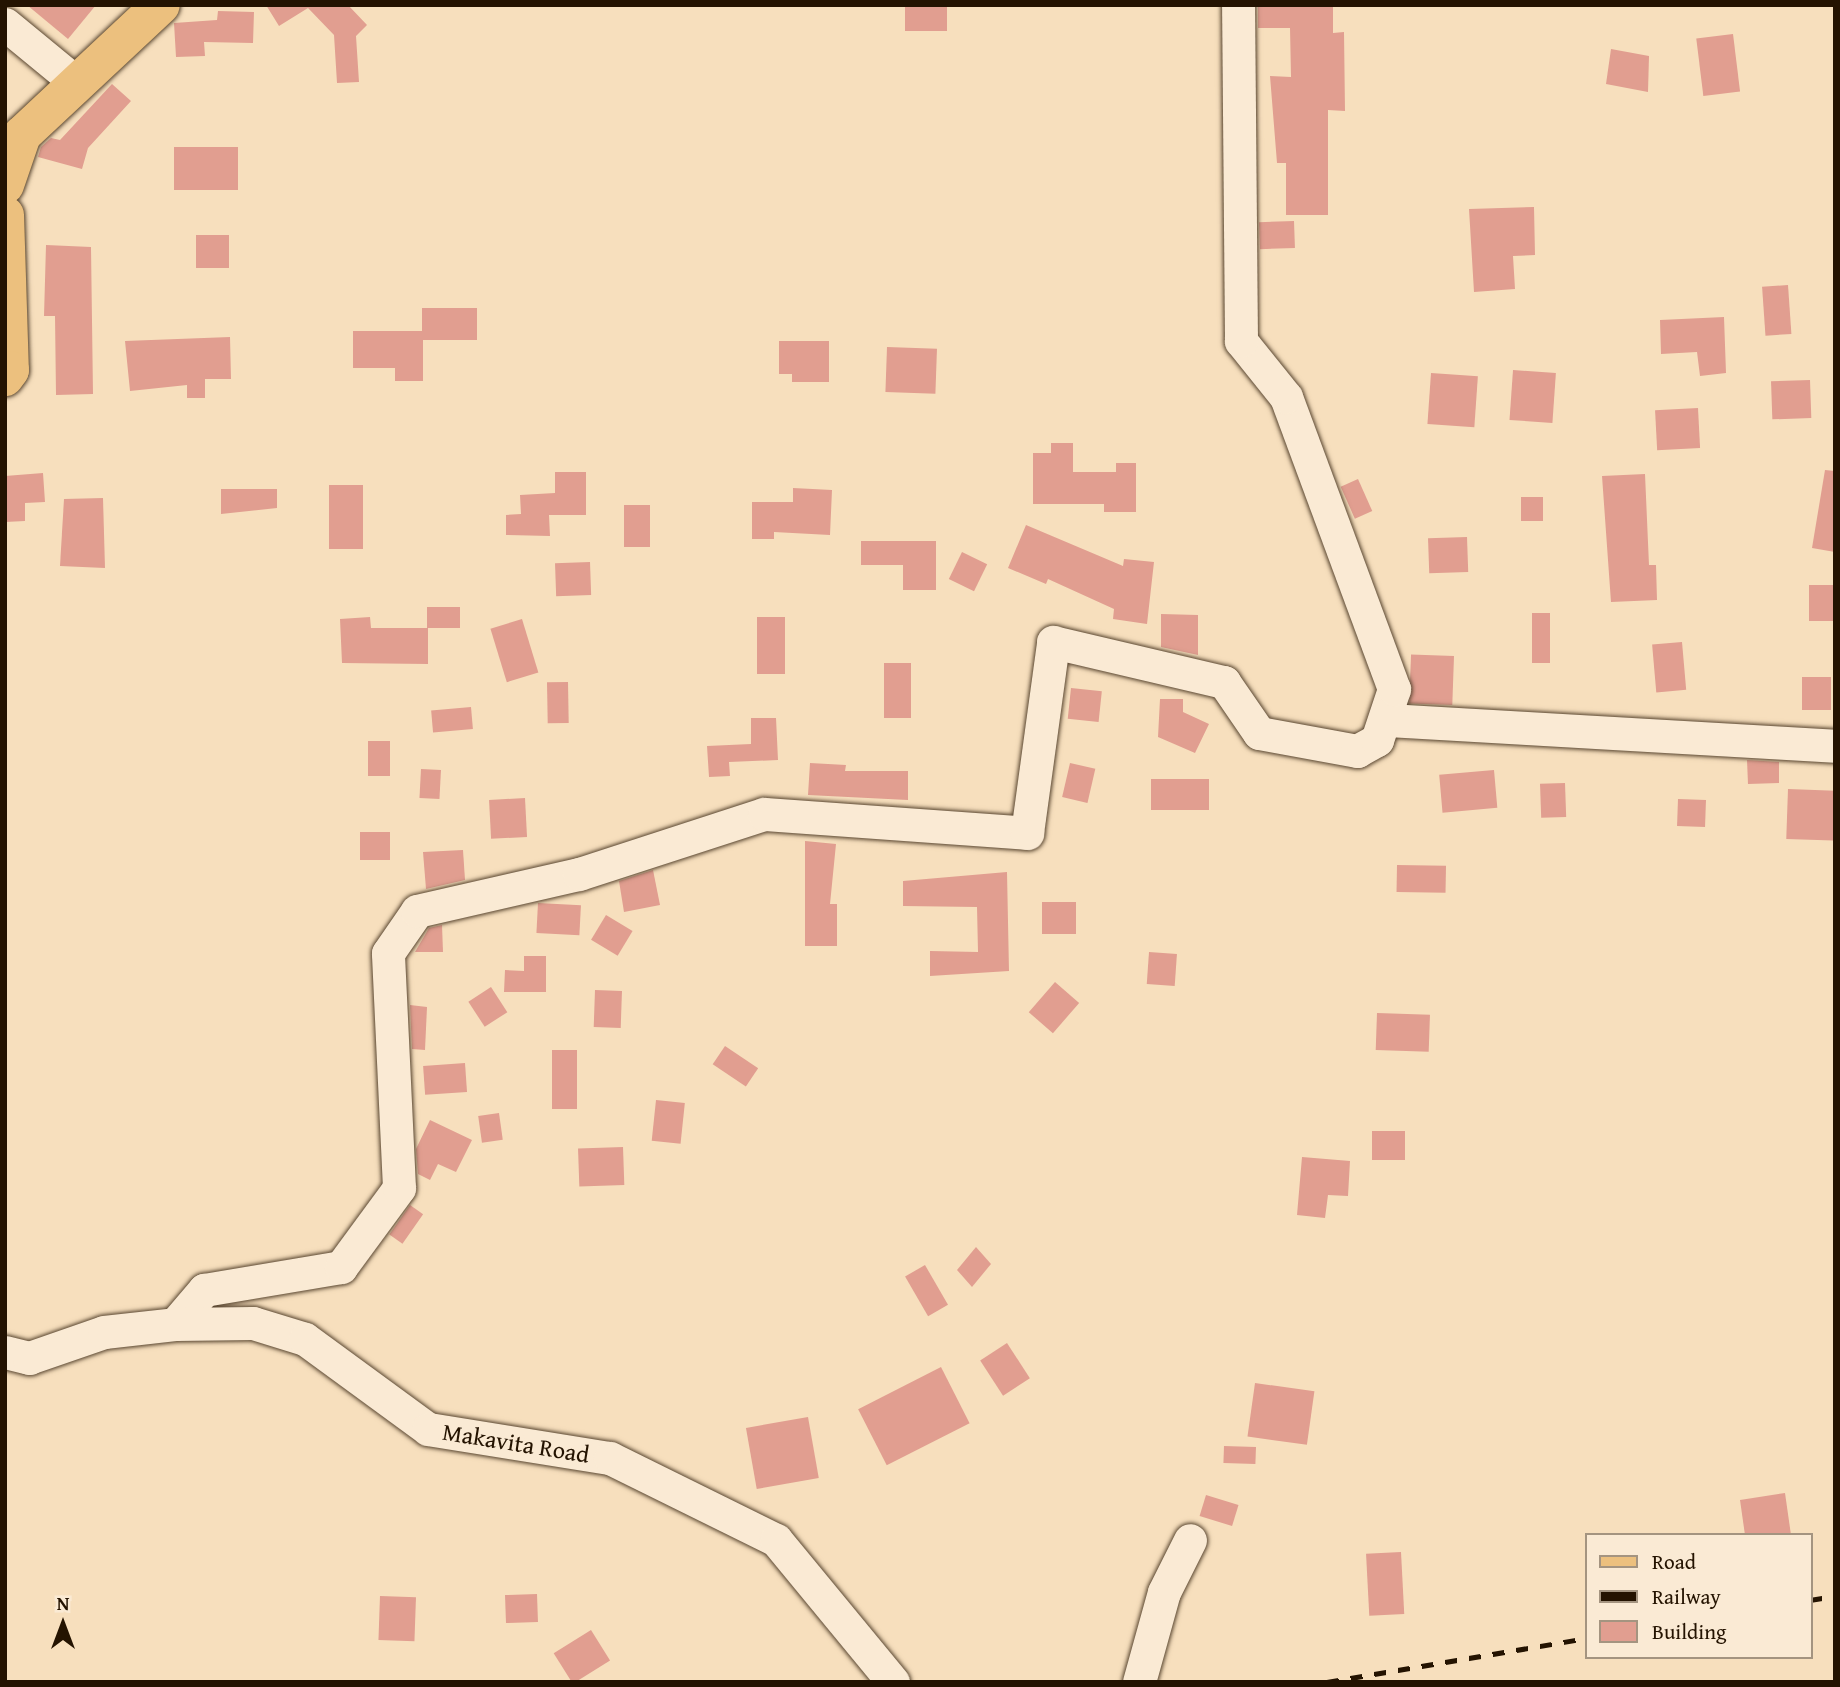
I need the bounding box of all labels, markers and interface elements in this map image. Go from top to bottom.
street label: Makavita Road [441,1417,591,1469]
legend [1584,1533,1812,1659]
text: Road [1652,1546,1696,1577]
text: Railway [1652,1581,1721,1612]
north arrow [28,1589,98,1659]
text: N [57,1589,69,1617]
text: Building [1652,1616,1726,1647]

